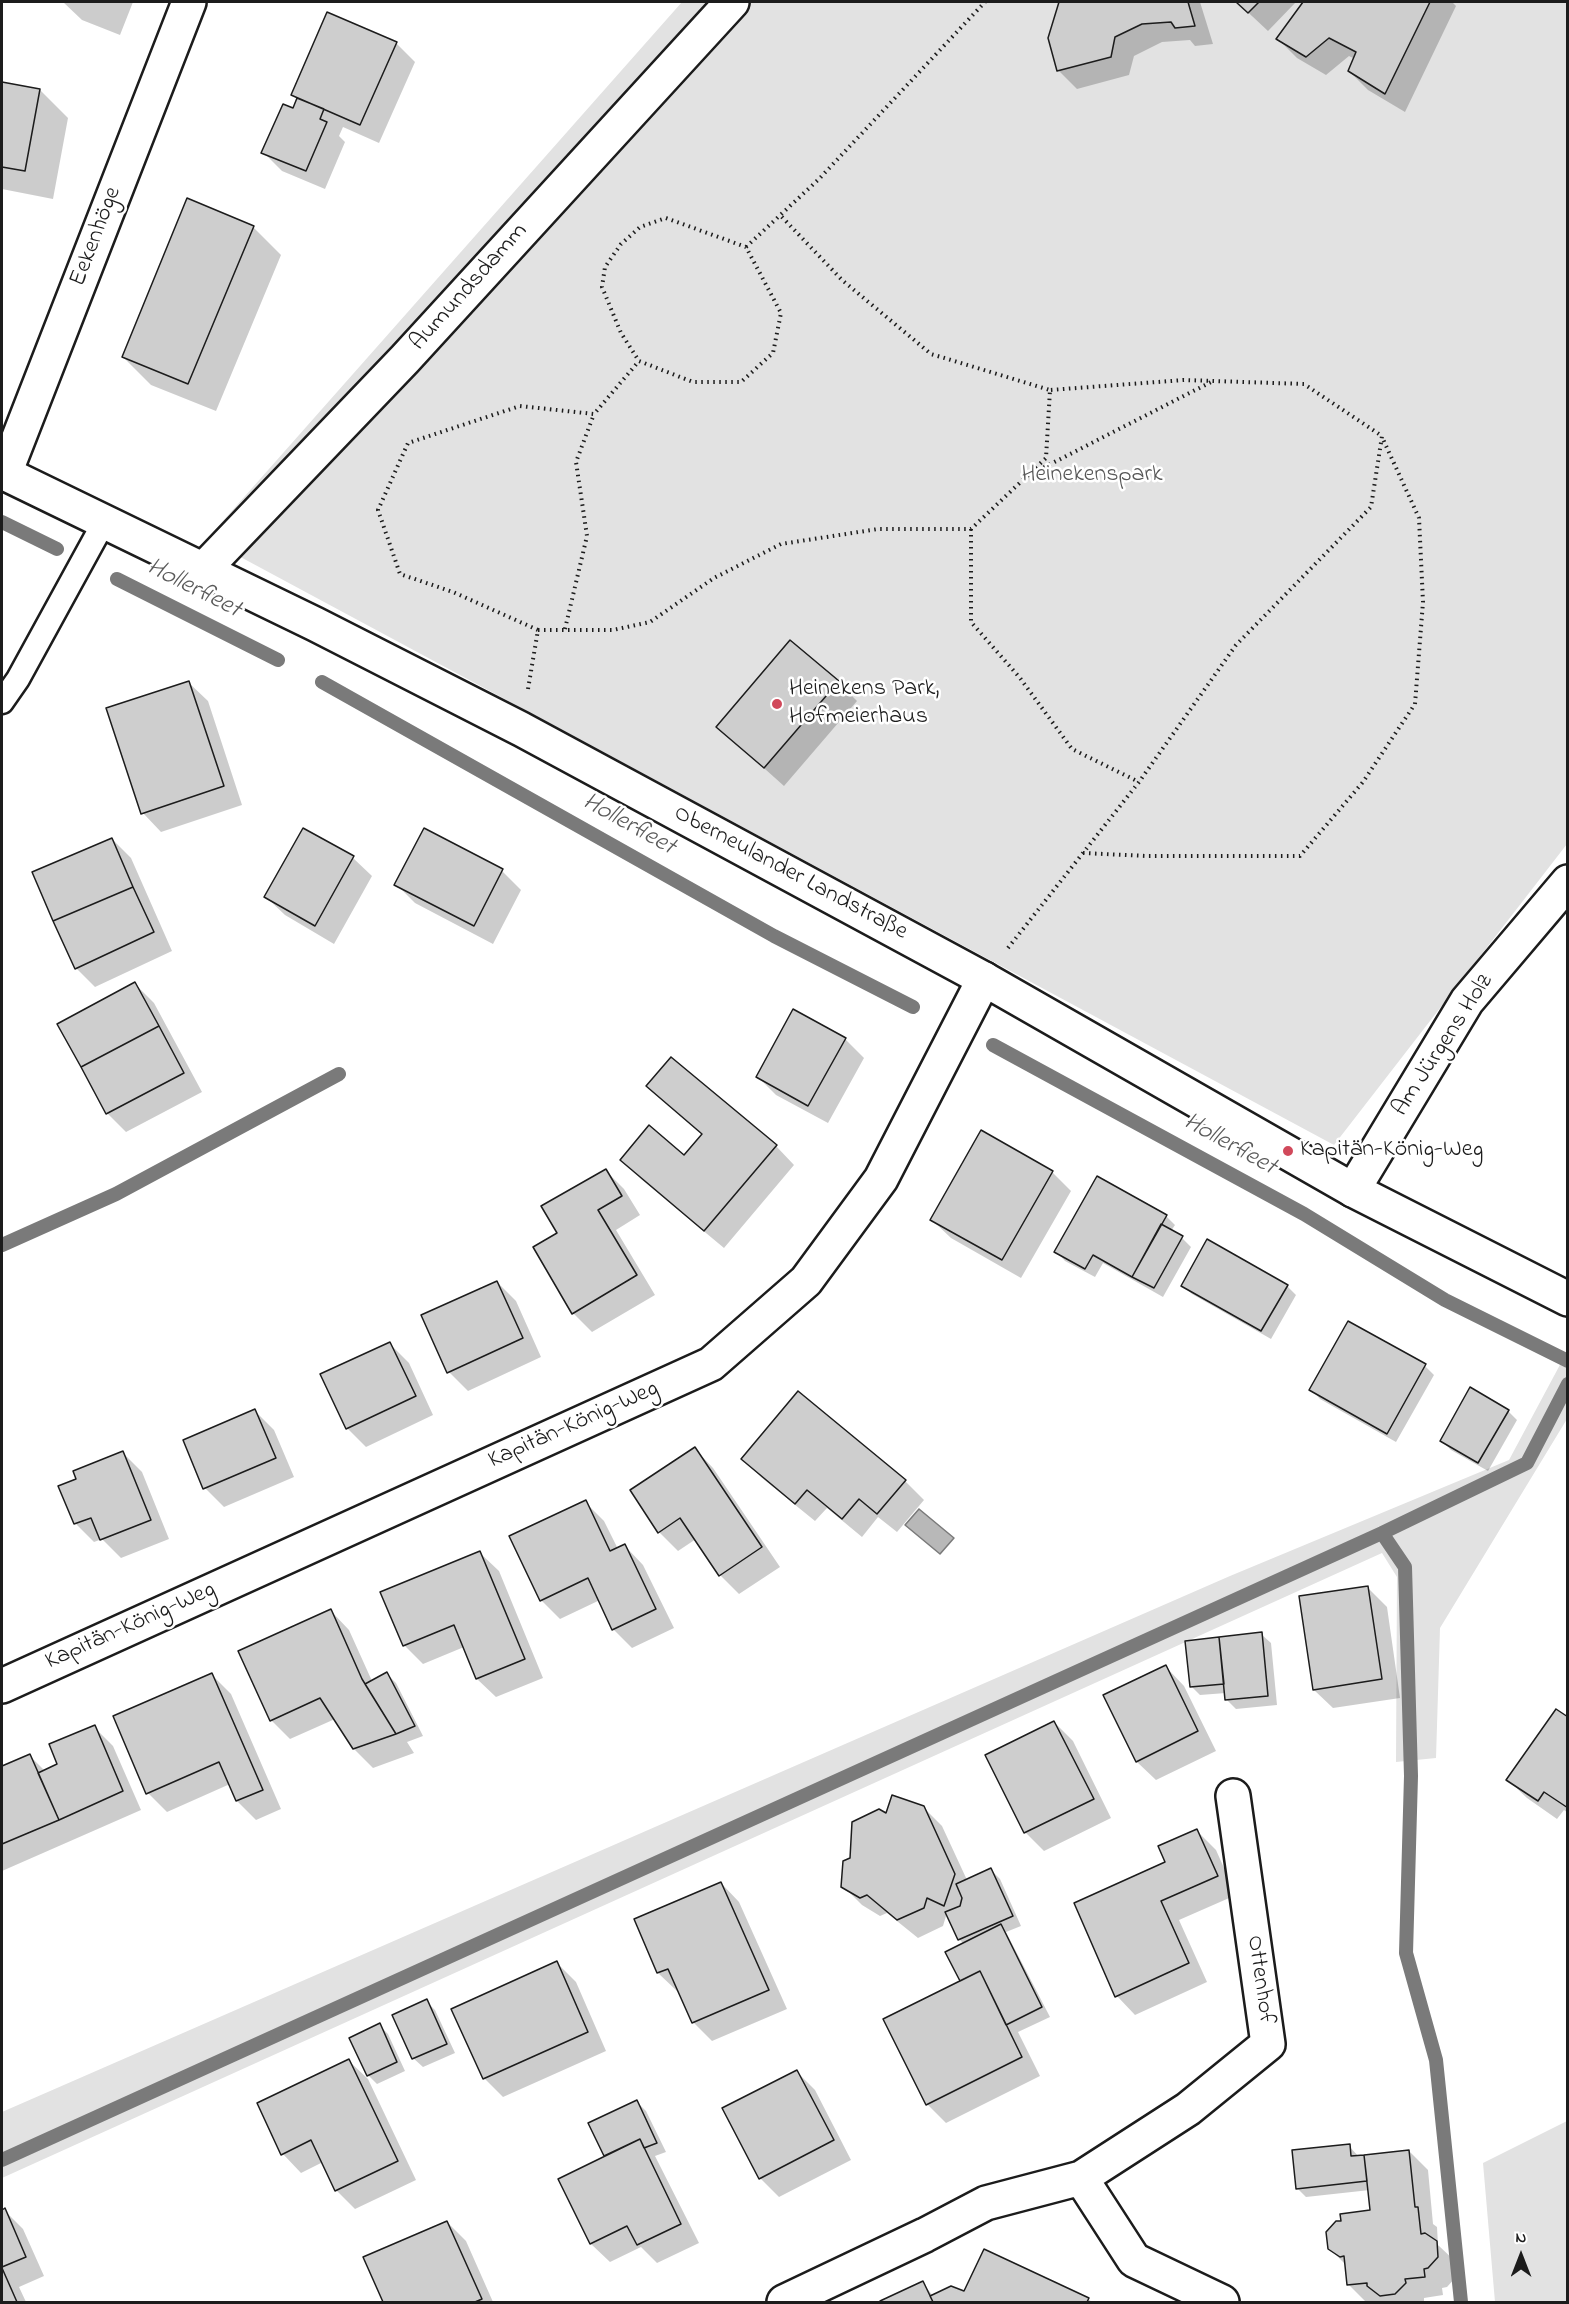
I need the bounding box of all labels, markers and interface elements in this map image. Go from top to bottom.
street label: Eekenhöge [65,183,129,291]
street label: Aumundsdamm [405,218,535,358]
park label: Heinekenspark [1022,462,1162,490]
water label: Hollerfleet [141,553,245,627]
place label: Heinekens Park, Hofmeierhaus [789,676,939,732]
marker: Heinekens Park, Hofmeierhaus [770,697,784,711]
water label: Hollerfleet [576,788,680,864]
street label: Oberneulander Landstraße [668,800,912,948]
street label: Am Jürgens Holz [1387,970,1501,1122]
water label: Hollerfleet [1177,1108,1281,1184]
place label: Kapitän-König-Weg [1300,1137,1483,1165]
marker: Kapitän-König-Weg [1281,1144,1295,1158]
street label: Kapitän-König-Weg [484,1376,664,1476]
street label: Kapitän-König-Weg [41,1577,221,1677]
street label: Ottenhof [1239,1934,1279,2026]
north arrow [1491,2226,1551,2286]
text: N [1516,2226,1526,2250]

